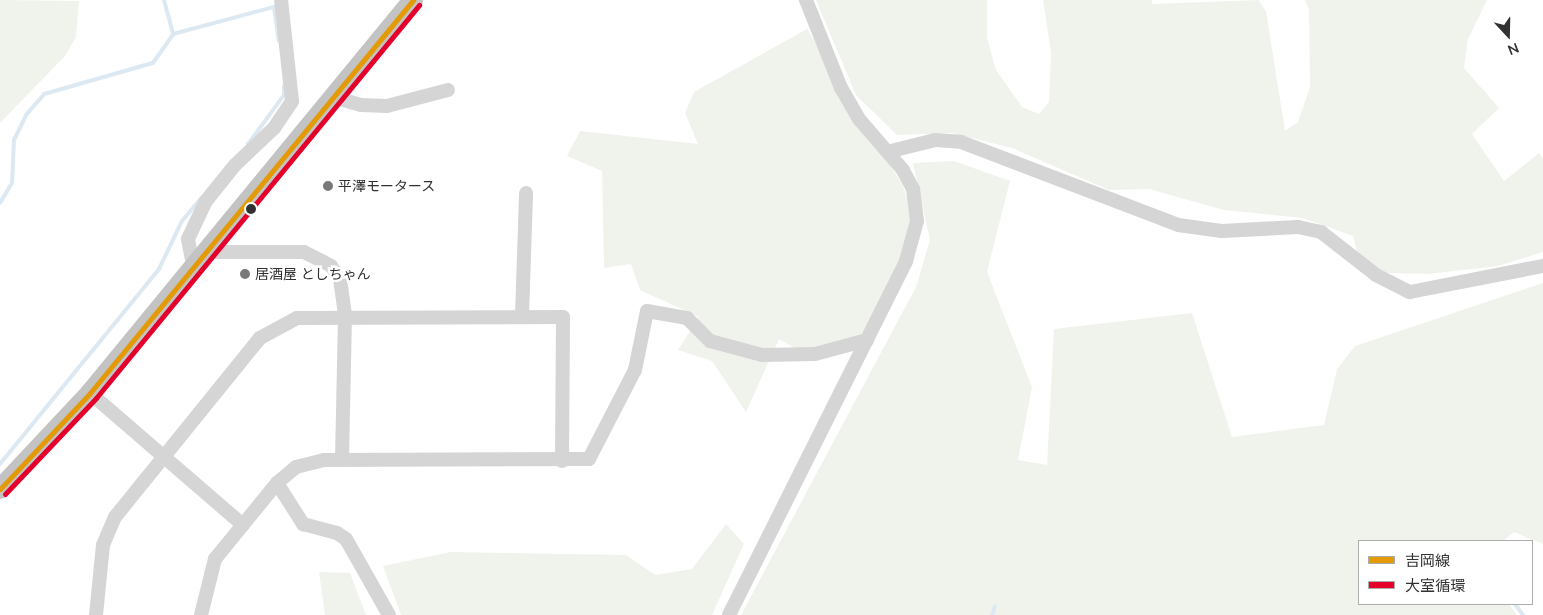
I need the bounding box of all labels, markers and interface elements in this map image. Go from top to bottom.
north arrow [1483,10,1533,60]
text: N [1505,39,1522,59]
place label: 平澤モータース [338,178,436,194]
marker: 平澤モータース [322,180,334,192]
unlabelled marker [246,204,256,214]
place label: 居酒屋 としちゃん [255,266,371,282]
marker: 居酒屋 としちゃん [239,268,251,280]
legend [1358,540,1533,605]
text: 吉岡線 [1405,551,1450,570]
text: 大室循環 [1405,576,1465,595]

